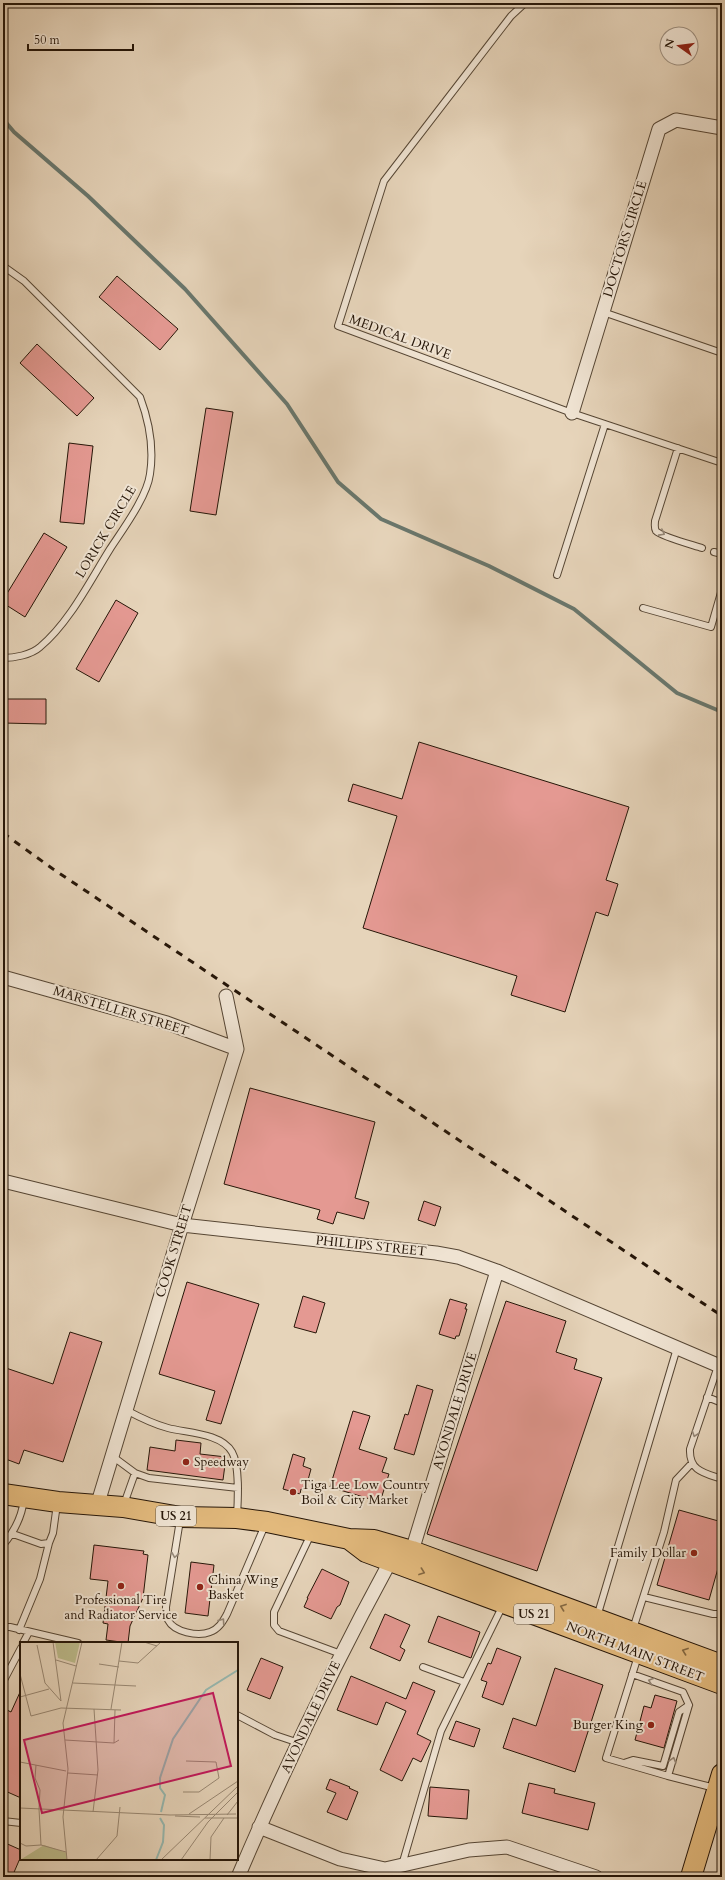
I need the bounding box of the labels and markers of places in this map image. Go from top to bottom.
place label: Speedway [194,1453,249,1471]
marker: Speedway [181,1457,191,1467]
place label: Tiga Lee Low Country Boil & City Market [301,1476,430,1509]
marker: Tiga Lee Low Country Boil & City Market [288,1487,298,1497]
place label: Family Dollar [610,1544,686,1562]
marker: Family Dollar [689,1548,699,1558]
place label: China Wing Basket [208,1571,279,1604]
marker: Professional Tire and Radiator Service [116,1581,126,1591]
marker: China Wing Basket [195,1582,205,1592]
place label: Professional Tire and Radiator Service [65,1591,178,1624]
place label: Burger King [573,1716,644,1734]
marker: Burger King [646,1720,656,1730]

